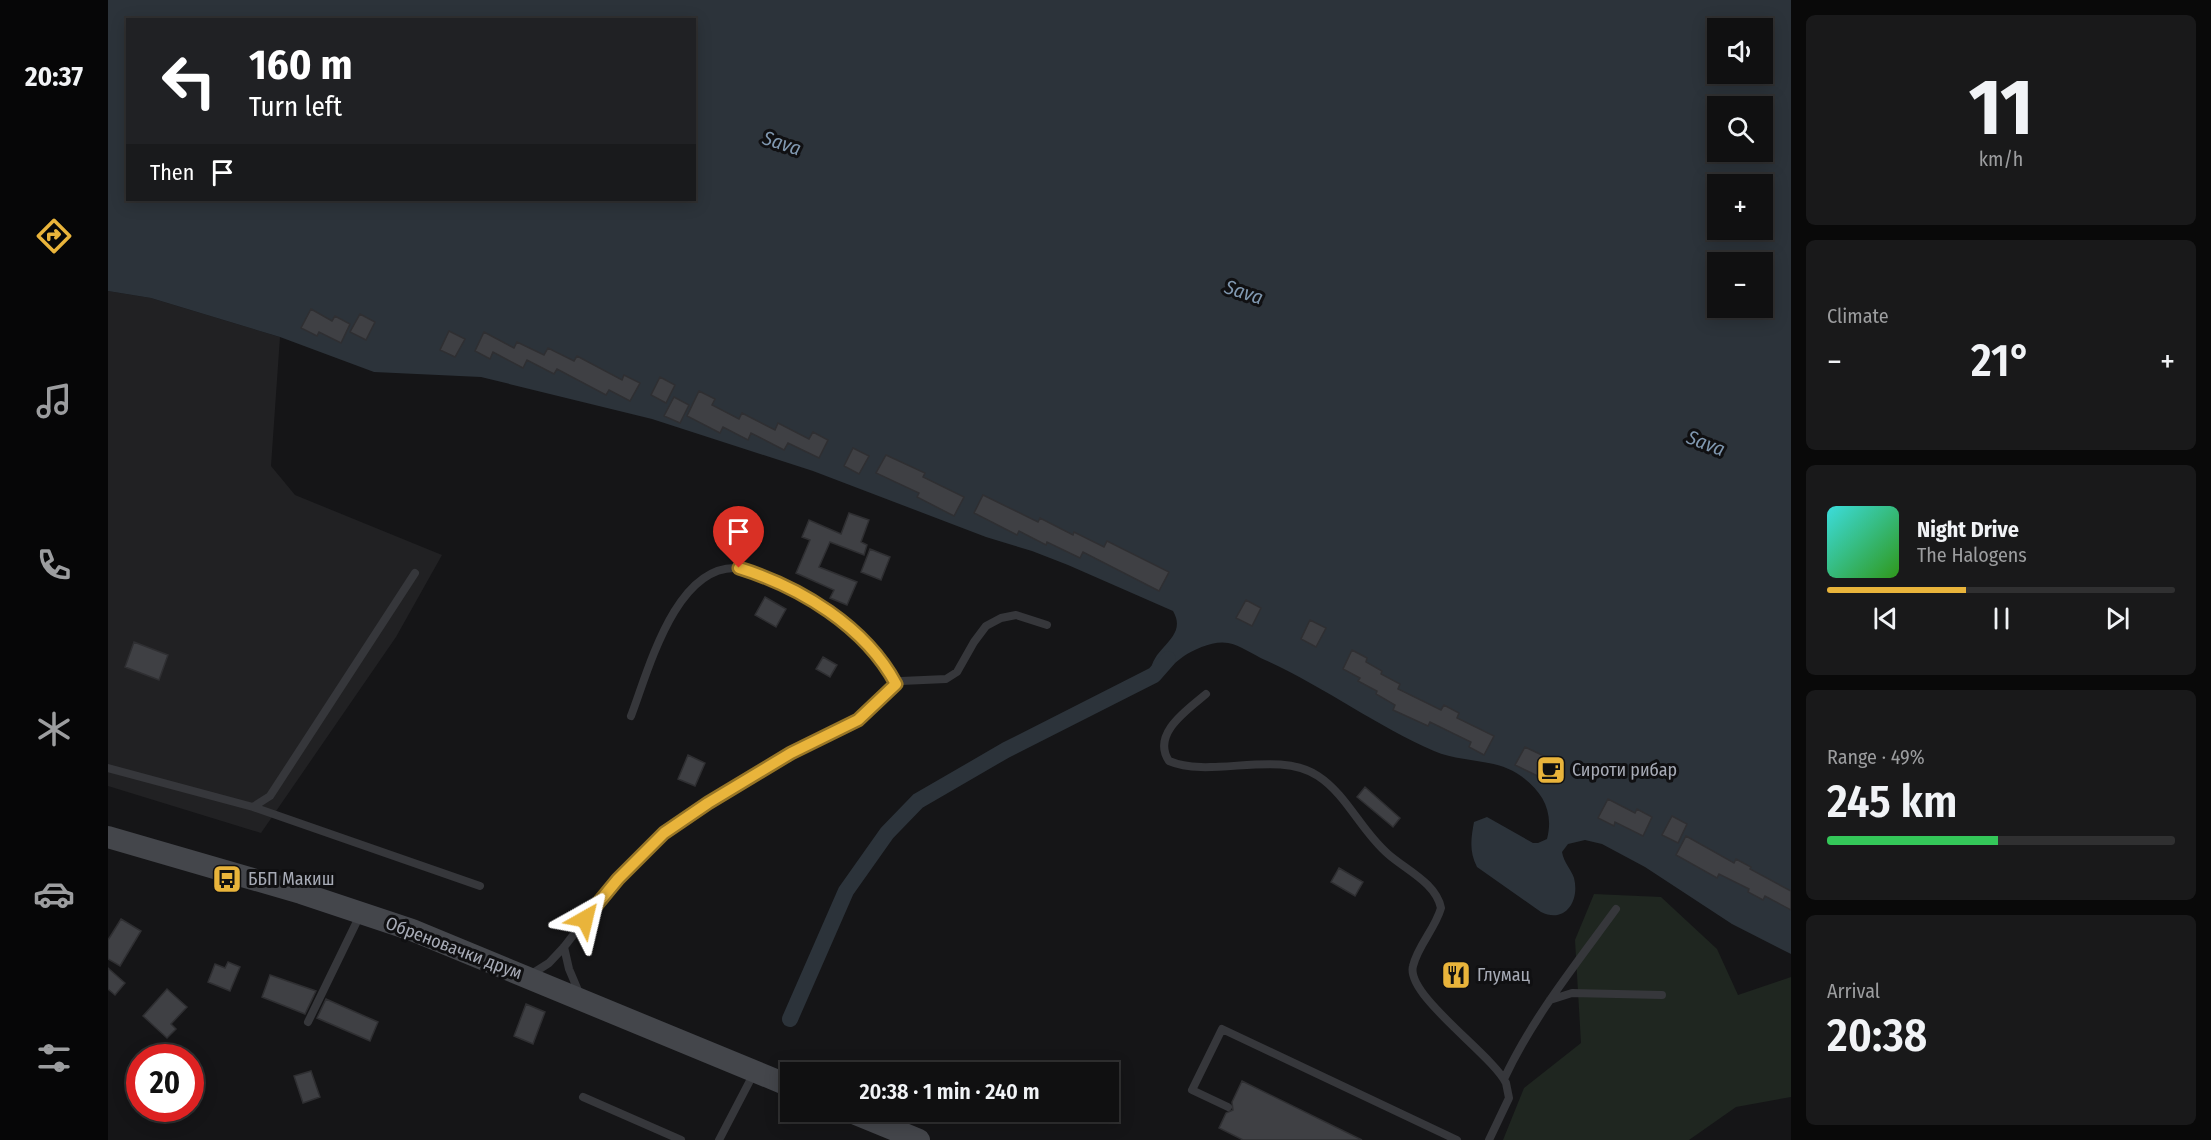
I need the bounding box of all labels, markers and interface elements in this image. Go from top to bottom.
map controls [1707,18,1773,318]
button: sound [1707,18,1773,84]
text: 160 m [249,40,352,90]
icon: left [150,42,228,120]
text: 20:37 [25,61,83,93]
text: 11 [1969,61,2033,155]
text: Turn left [249,91,342,123]
button: search [1707,96,1773,162]
water label: Sava [759,125,804,160]
text: km/h [1979,147,2023,171]
icon: arrive [206,156,239,189]
text: Then [150,159,194,186]
button: + [1707,174,1773,240]
icon: directions [33,215,75,257]
button: − [1707,252,1773,318]
water label: Sava [1221,274,1266,309]
text: Climate [1827,304,1889,328]
text: 21° [1971,334,2031,388]
text: − [1827,342,1842,382]
text: + [2160,342,2175,382]
icon: music [33,380,75,422]
water label: Sava [1682,424,1729,461]
pin [713,506,764,568]
icon: arrive [722,515,755,548]
text: Night Drive [1917,516,2019,543]
text: The Halogens [1917,543,2027,567]
icon: phone [33,544,75,586]
icon: previous [1869,602,1902,635]
icon: pause [1985,602,2018,635]
icon: next [2101,602,2134,635]
icon: climate [33,708,75,750]
text: Range · 49% [1827,745,1925,769]
cafe icon: Сироти рибар [1535,754,1567,786]
place label: Сироти рибар [1572,759,1677,781]
text: 245 km [1827,775,1957,829]
bus stop icon: ББП Макиш [211,863,243,895]
place label: ББП Макиш [248,868,335,890]
icon: car [33,873,75,915]
position arrow [553,887,617,951]
street label: Обреновачки друм [383,912,525,984]
restaurant icon: Глумац [1440,959,1472,991]
place label: Глумац [1477,964,1530,986]
text: Arrival [1827,979,1880,1003]
text: 20:38 [1827,1009,1927,1063]
icon: filters [33,1037,75,1079]
speed limit sign: 20 [126,1044,204,1122]
text: 20:38 · 1 min · 240 m [859,1078,1040,1105]

